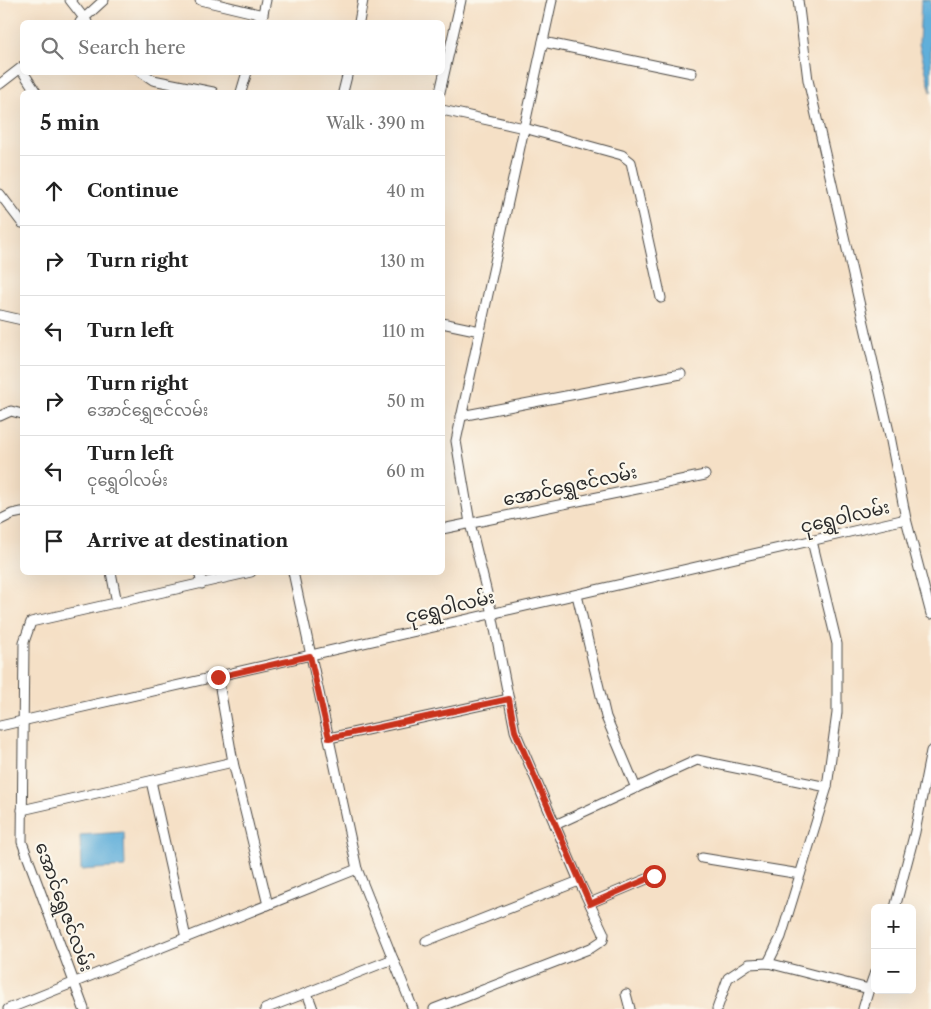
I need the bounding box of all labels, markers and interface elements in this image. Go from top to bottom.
search box [20,20,445,75]
icon: search [38,34,66,62]
text: Search here [78,36,186,59]
text: 5 min [40,110,100,135]
text: Walk · 390 m [326,113,425,133]
icon: ahead [40,177,68,205]
text: Continue [87,179,179,202]
text: 40 m [386,181,425,201]
icon: right [40,247,68,275]
text: Turn right [87,249,188,272]
text: 130 m [380,251,425,271]
icon: left [40,317,68,345]
text: Turn left [87,319,174,342]
text: 110 m [382,321,425,341]
text: Turn right [87,372,188,395]
icon: right [40,387,68,415]
text: 50 m [387,391,425,411]
text: အောင်ရွှေဇင်လမ်း [87,400,208,420]
text: Turn left [87,442,174,465]
icon: left [40,457,68,485]
street label: အောင်ရွှေဇင်လမ်း [501,459,640,515]
text: 60 m [386,461,425,481]
text: ငုရွှေဝါလမ်း [87,470,168,490]
street label: ငုရွှေဝါလမ်း [798,494,893,542]
icon: arrive [40,527,68,555]
text: Arrive at destination [87,529,288,552]
street label: ငုရွှေဝါလမ်း [403,584,498,632]
route end [207,666,230,689]
street label: အောင်ရွှေဇင်လမ်း [27,838,100,976]
route start [643,865,666,888]
map controls [871,904,916,994]
button: + [871,904,916,949]
button: − [871,949,916,994]

